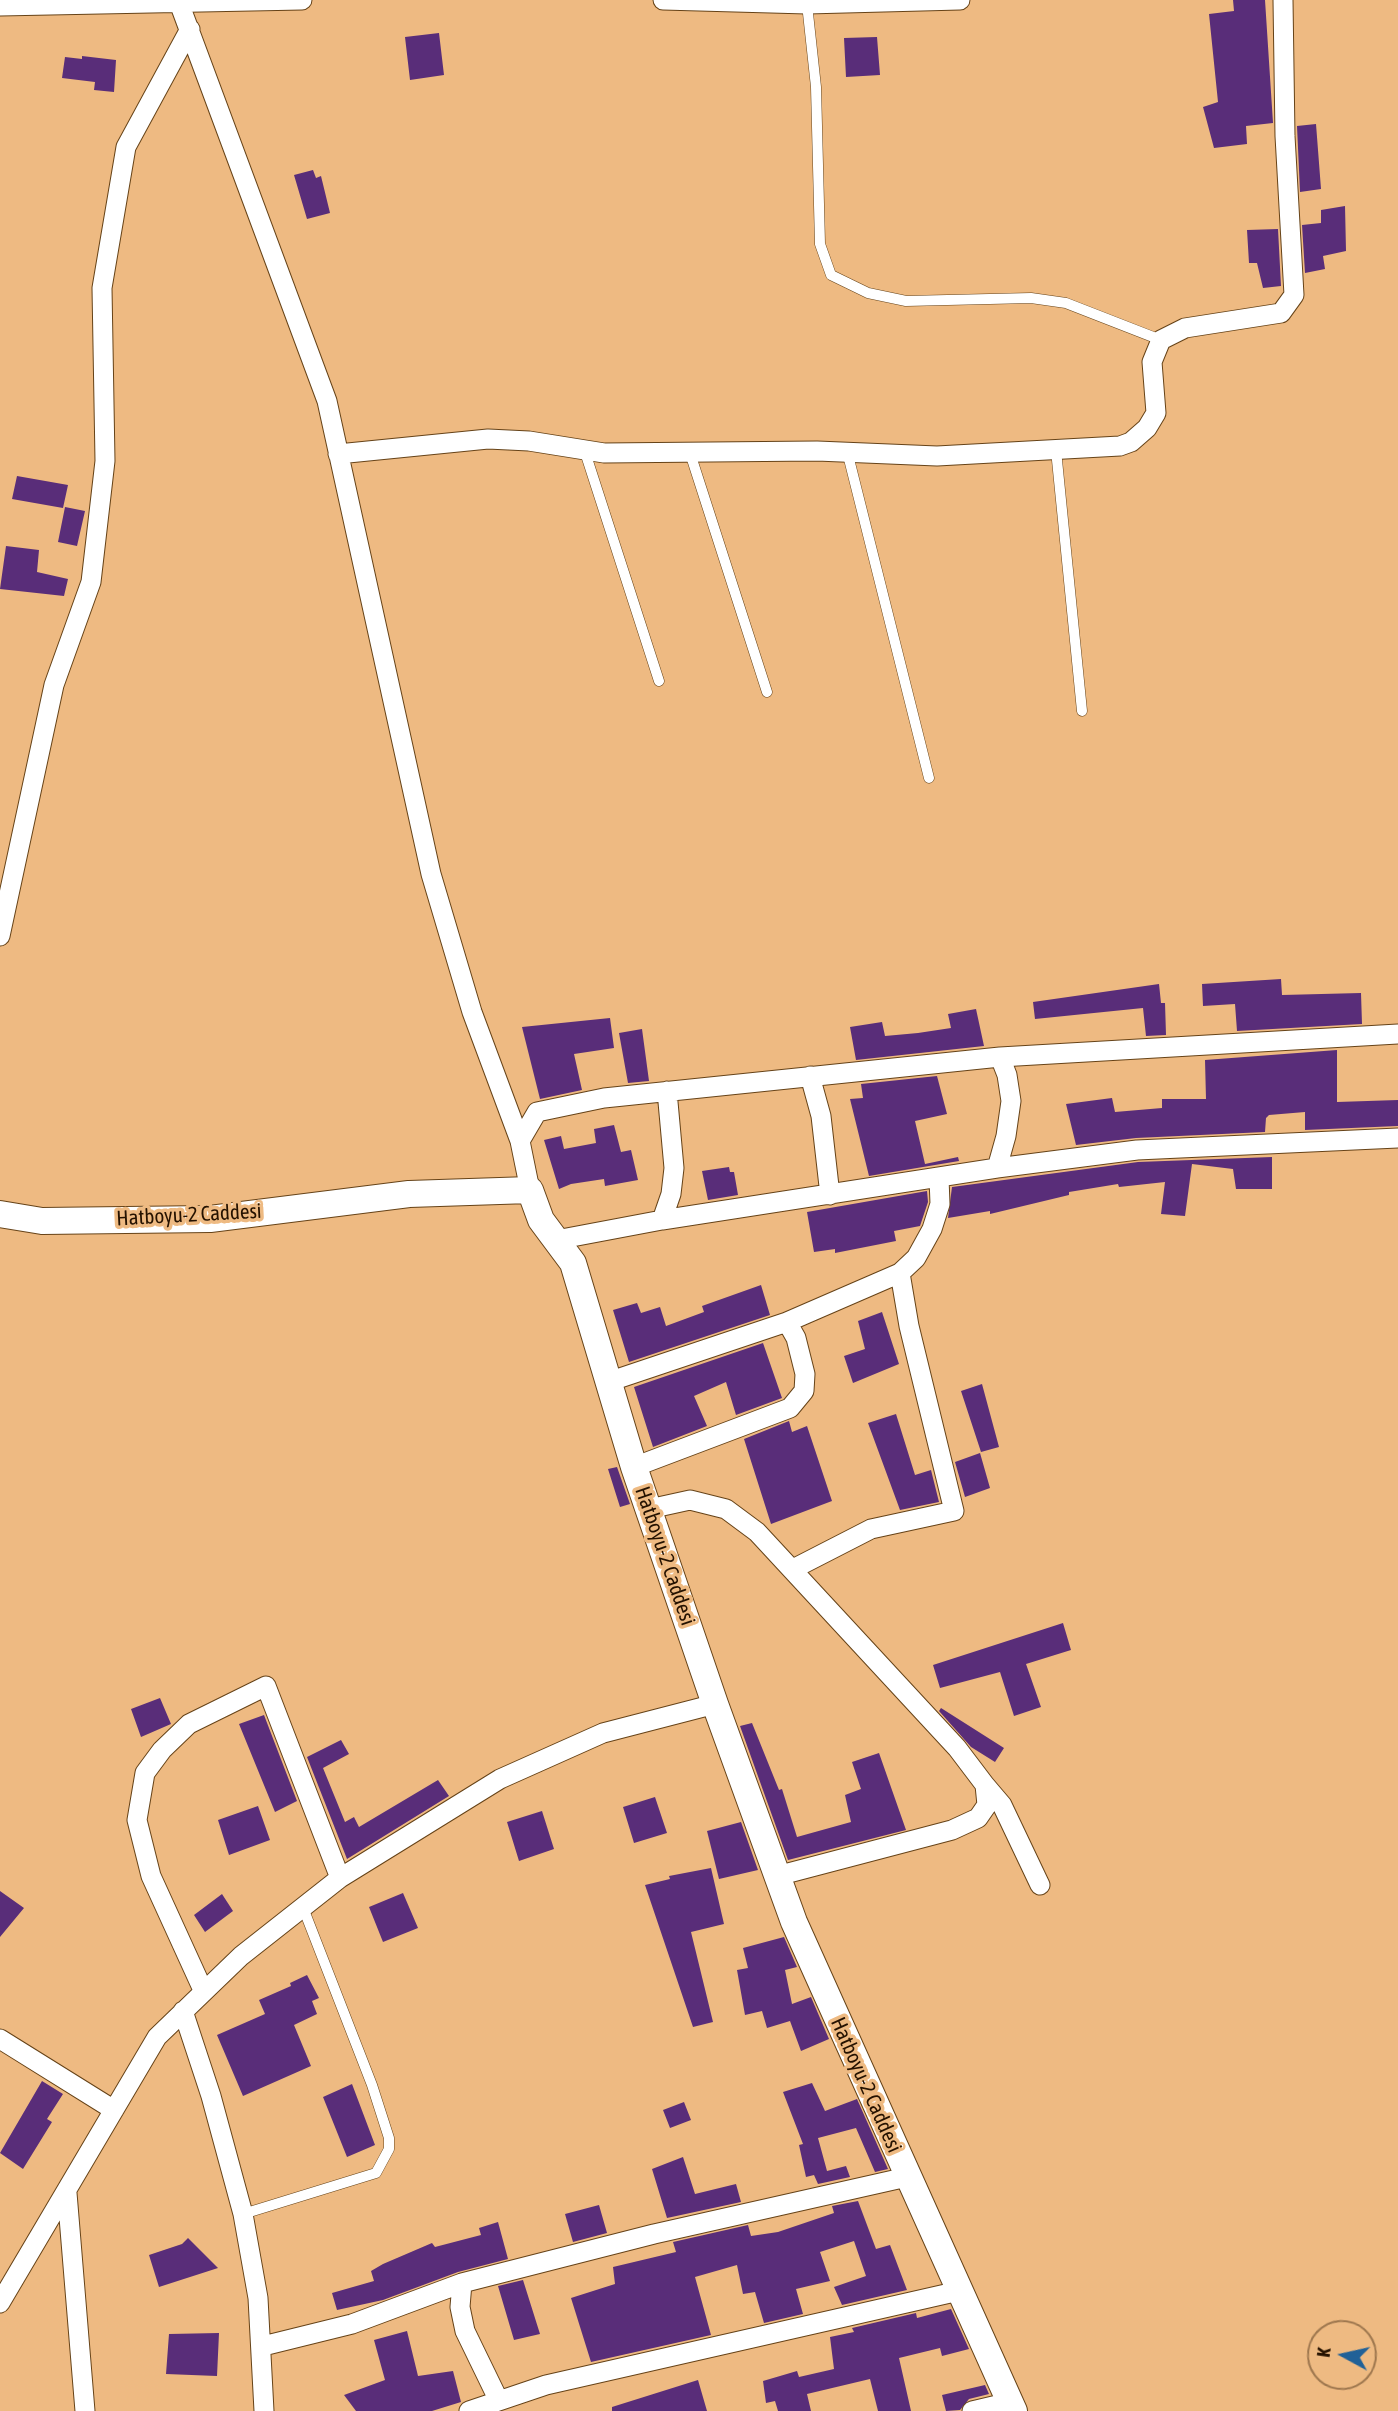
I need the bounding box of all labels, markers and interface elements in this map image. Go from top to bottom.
street label: Hatboyu-2 Caddesi [116,1199,262,1231]
street label: Hatboyu-2 Caddesi [629,1483,701,1629]
street label: Hatboyu-2 Caddesi [825,2013,907,2157]
north arrow [1307,2320,1377,2390]
text: K [1312,2346,1335,2358]

